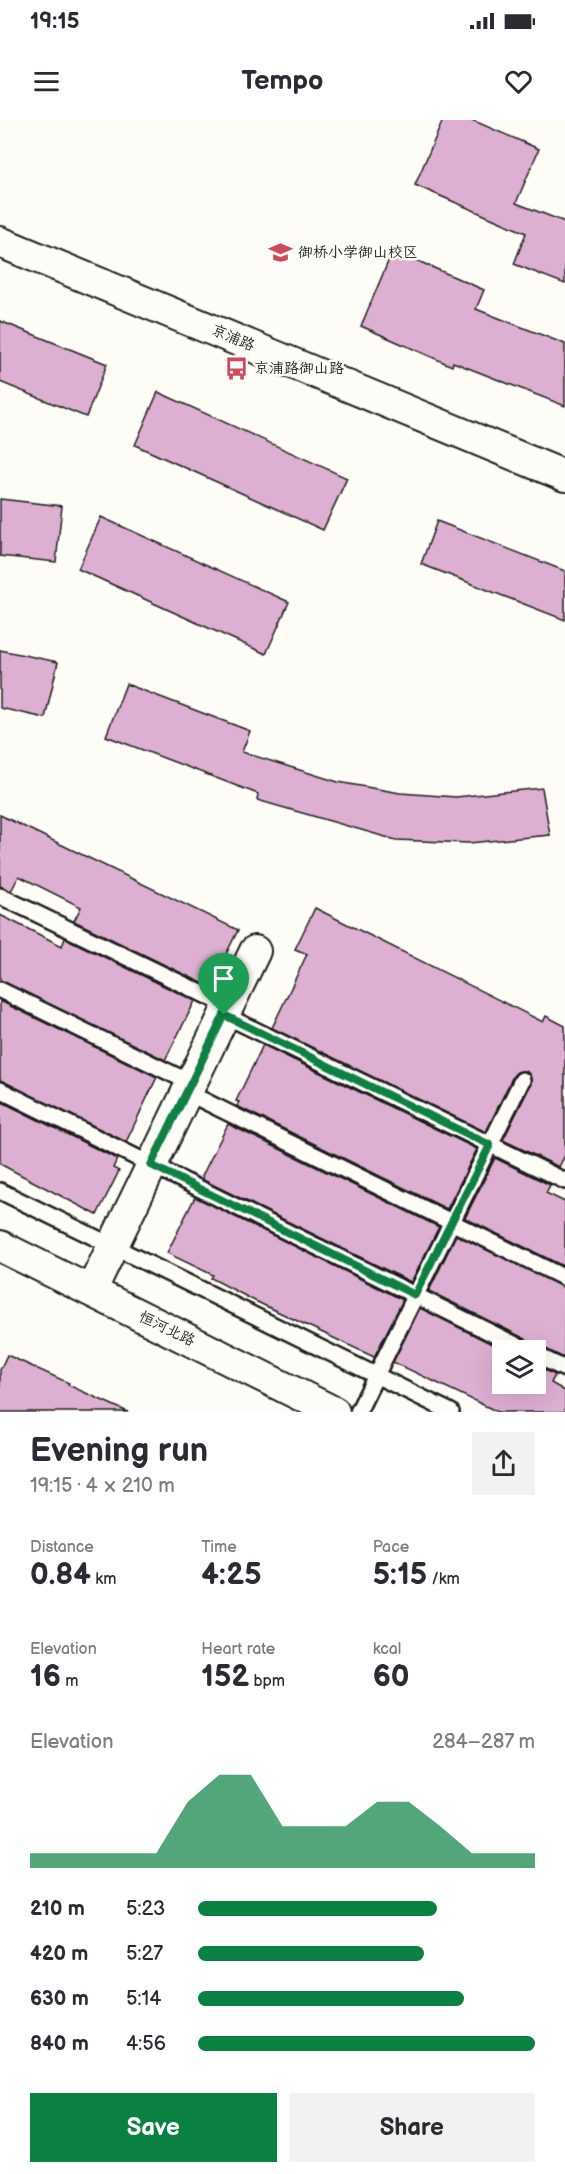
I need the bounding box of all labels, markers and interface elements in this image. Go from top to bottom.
text: 19:15 [30,8,79,35]
icon: menu [30,65,63,98]
text: Tempo [242,65,323,97]
icon: heart [502,65,535,98]
school or university icon: 御桥小学御山校区 [267,239,293,265]
place label: 御桥小学御山校区 [298,243,418,262]
street label: 京浦路 [209,320,257,356]
bus stop icon: 京浦路御山路 [223,355,249,381]
place label: 京浦路御山路 [254,359,344,378]
pin [198,953,249,1015]
icon: arrive [207,962,240,995]
street label: 恒河北路 [136,1307,198,1351]
map controls [492,1340,546,1394]
button: layers [492,1340,546,1394]
text: Evening run [30,1431,208,1471]
button: share [472,1432,535,1495]
text: 19:15 · 4 × 210 m [30,1474,175,1498]
text: Distance [30,1538,94,1557]
text: Time [201,1538,237,1557]
text: Pace [373,1538,409,1557]
text: 0.84 [30,1557,91,1593]
text: 4:25 [201,1557,261,1593]
text: 5:15 [373,1557,427,1593]
text: km [91,1570,116,1589]
text: /km [427,1570,460,1589]
text: Elevation [30,1640,97,1659]
text: Heart rate [201,1640,275,1659]
text: kcal [373,1640,401,1659]
text: 16 [30,1659,61,1695]
text: 152 [201,1659,249,1695]
text: 60 [373,1659,410,1695]
text: m [61,1672,78,1691]
text: bpm [249,1672,285,1691]
text: Elevation [30,1730,113,1754]
text: 284–287 m [432,1730,535,1754]
text: 210 m [30,1897,85,1921]
text: 5:23 [126,1897,165,1921]
text: 420 m [30,1942,88,1966]
text: 5:27 [126,1942,163,1966]
text: 630 m [30,1987,89,2011]
text: 5:14 [126,1987,161,2011]
text: 840 m [30,2032,89,2056]
text: 4:56 [126,2032,166,2056]
button: Save [30,2093,277,2162]
button: Share [289,2093,535,2162]

